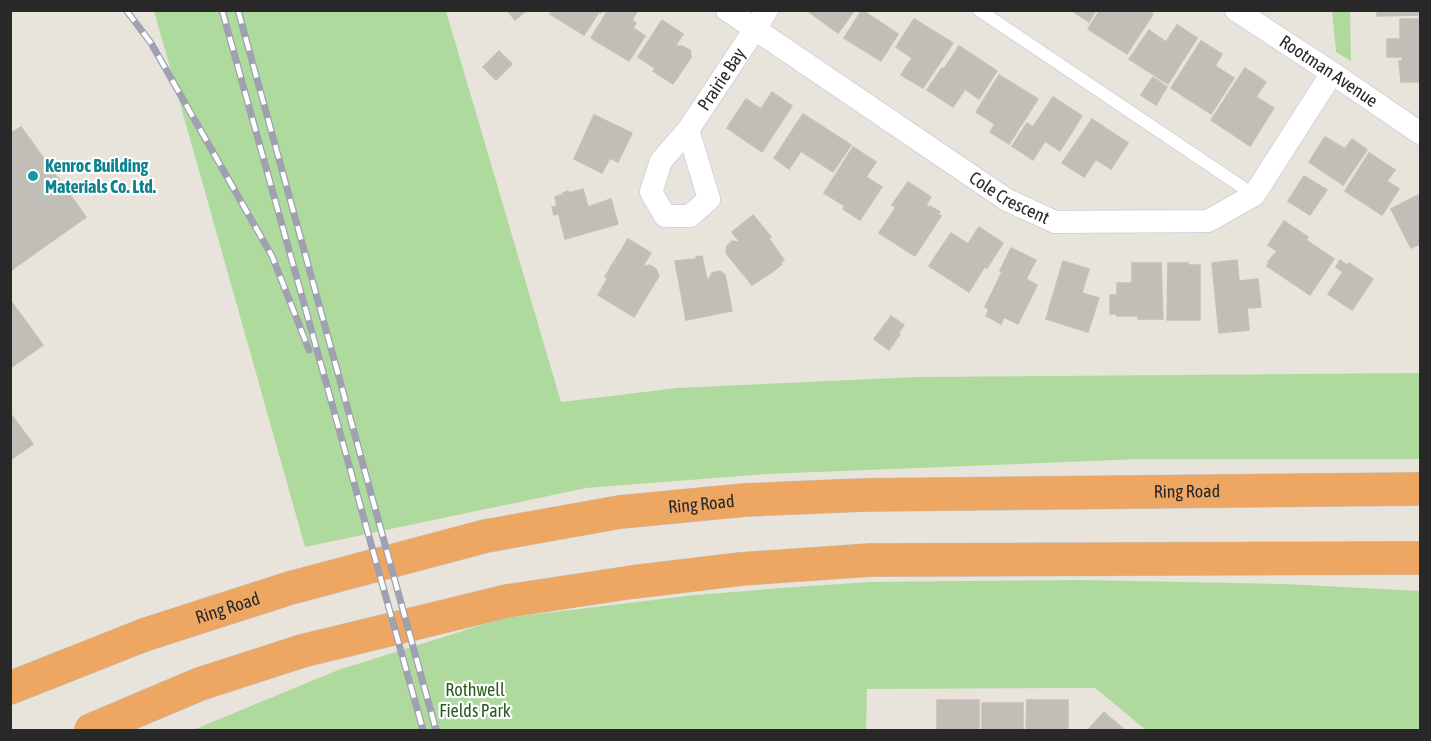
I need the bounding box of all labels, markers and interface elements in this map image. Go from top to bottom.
street label: Rootman Avenue [1276,31,1382,111]
street label: Prairie Bay [693,44,750,114]
place label: Kenroc Building Materials Co. Ltd. [45,155,156,197]
street label: Cole Crescent [966,167,1053,228]
marker: Kenroc Building Materials Co. Ltd. [26,169,40,183]
street label: Ring Road [1154,480,1220,502]
street label: Ring Road [667,490,735,517]
street label: Ring Road [193,587,262,628]
park label: Rothwell Fields Park [439,679,511,721]

